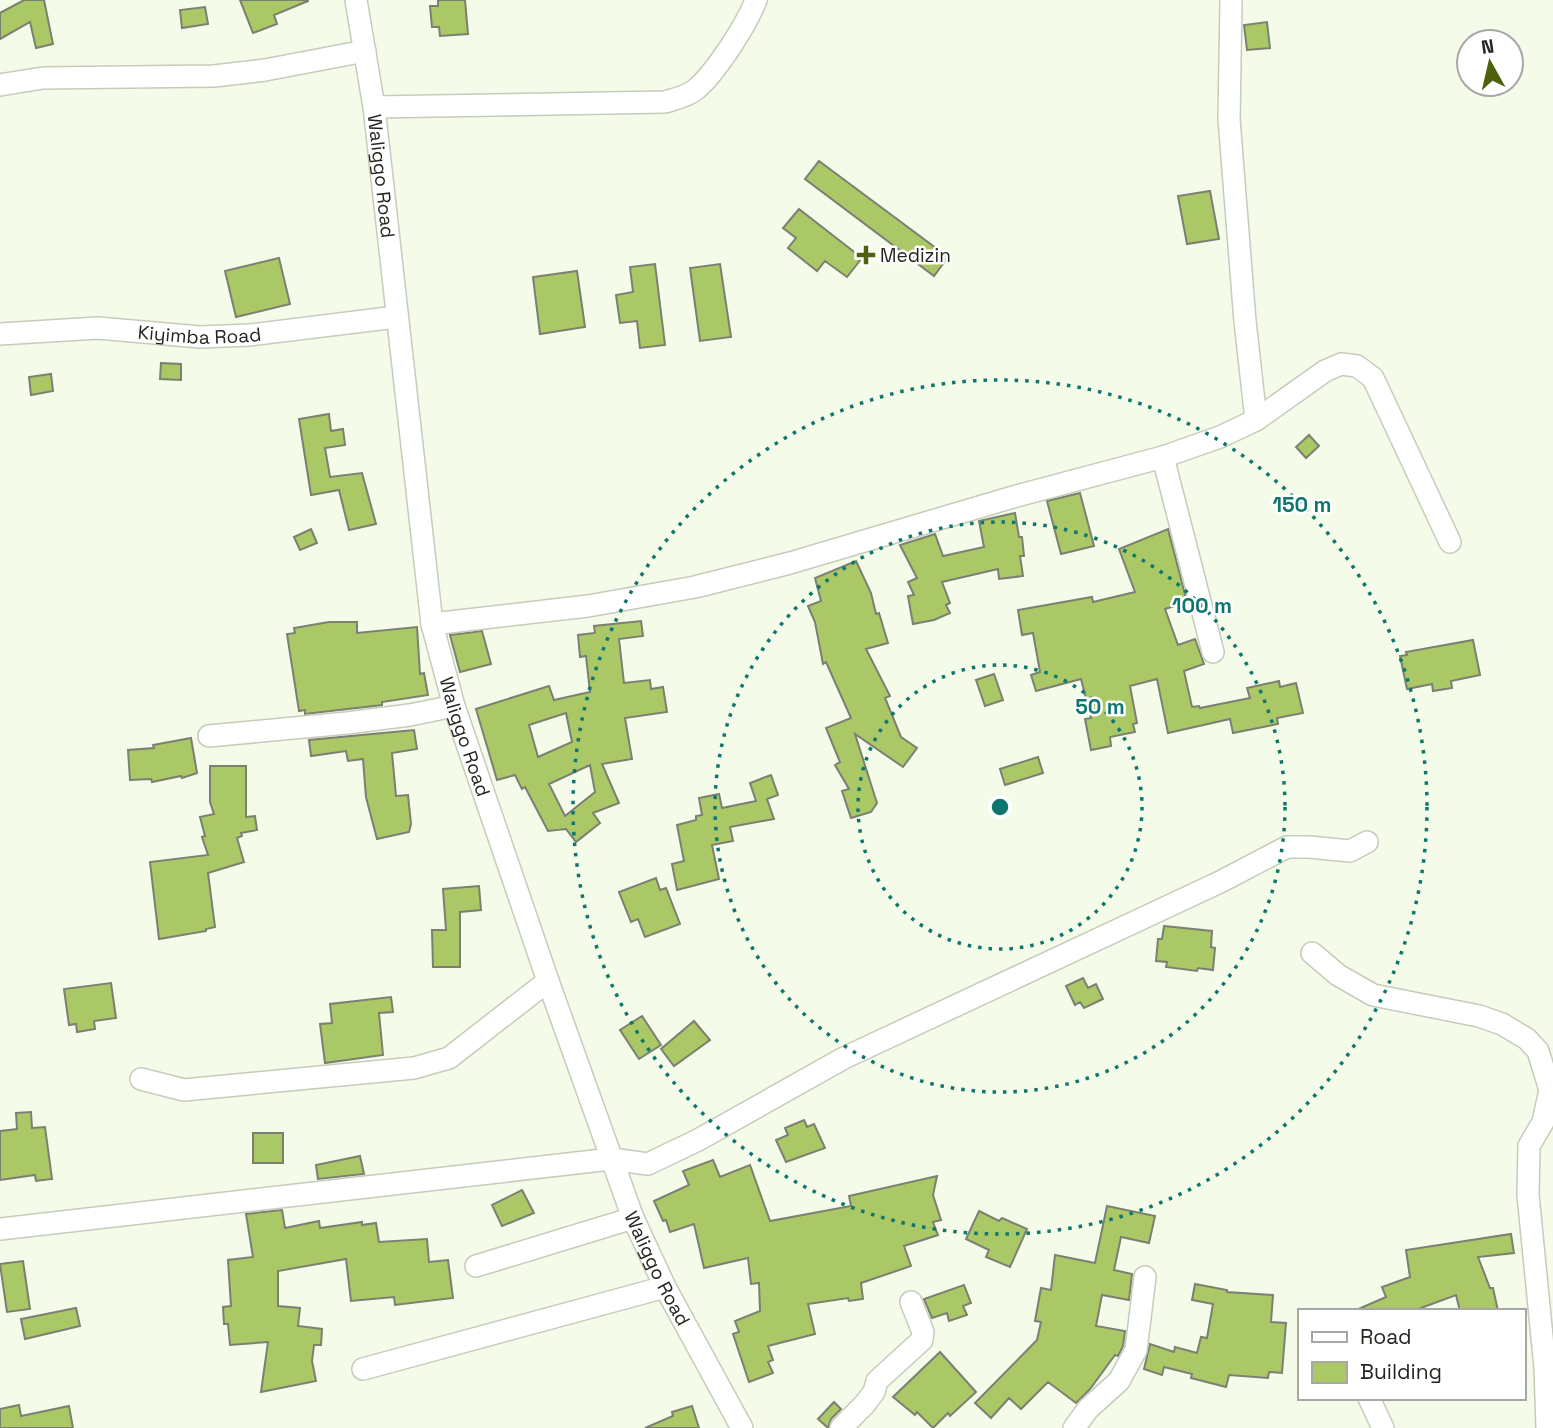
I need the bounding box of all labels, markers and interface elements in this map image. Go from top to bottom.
north arrow [1455,28,1525,98]
text: N [1480,33,1496,60]
street label: Waliggo Road [362,113,401,239]
place label: Medizin [880,243,951,268]
marker: Medizin [858,247,874,263]
street label: Kiyimba Road [137,320,263,350]
text: 150 m [1273,491,1331,518]
text: 100 m [1172,592,1232,619]
street label: Waliggo Road [434,674,496,800]
text: 50 m [1075,693,1125,720]
centre of rings [988,795,1012,819]
street label: Waliggo Road [619,1207,696,1330]
legend [1298,1309,1525,1400]
text: Road [1360,1323,1412,1350]
text: Building [1360,1358,1442,1385]

